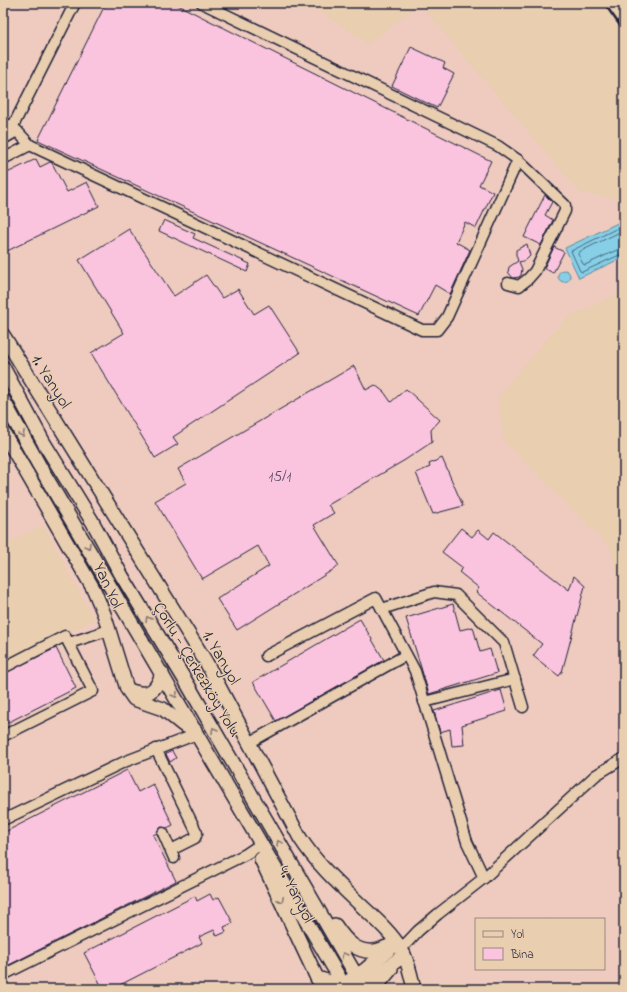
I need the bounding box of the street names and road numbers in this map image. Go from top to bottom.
street label: 1. Yanyol [23,350,77,414]
street label: Yan Yol [86,559,129,613]
street label: Çorlu - Çerkezköy Yolu [146,598,247,742]
street label: 1. Yanyol [194,626,247,690]
street label: 4. Yanyol [270,862,320,928]

